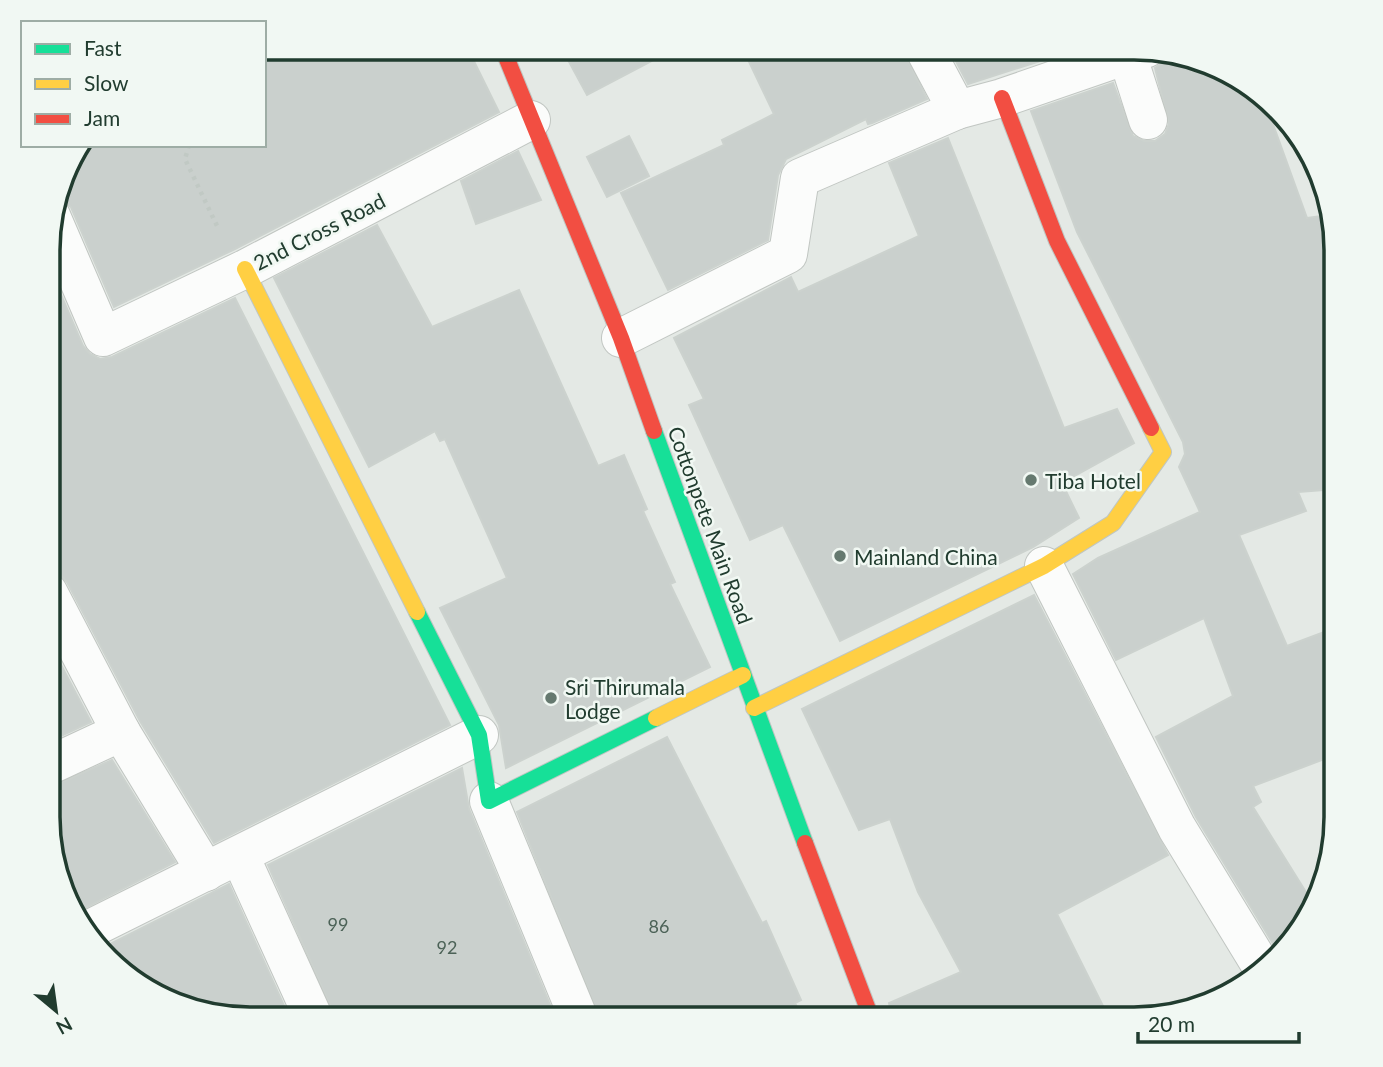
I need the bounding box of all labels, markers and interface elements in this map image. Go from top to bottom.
legend [21,21,266,147]
text: Fast [84,35,122,60]
text: Slow [84,70,129,95]
text: Jam [84,105,120,130]
street label: 2nd Cross Road [249,187,389,275]
street label: Cottonpete Main Road [664,423,758,627]
place label: Tiba Hotel [1045,468,1141,493]
marker: Tiba Hotel [1023,472,1039,488]
place label: Mainland China [854,544,998,569]
marker: Mainland China [832,548,848,564]
place label: Sri Thirumala Lodge [565,674,685,723]
marker: Sri Thirumala Lodge [543,690,559,706]
house number: 99 [328,913,348,935]
house number: 86 [649,915,669,937]
house number: 92 [437,936,457,958]
north arrow [21,976,91,1046]
scale bar [1138,1000,1299,1044]
text: 20 m [1148,1011,1195,1036]
text: N [53,1013,76,1040]

